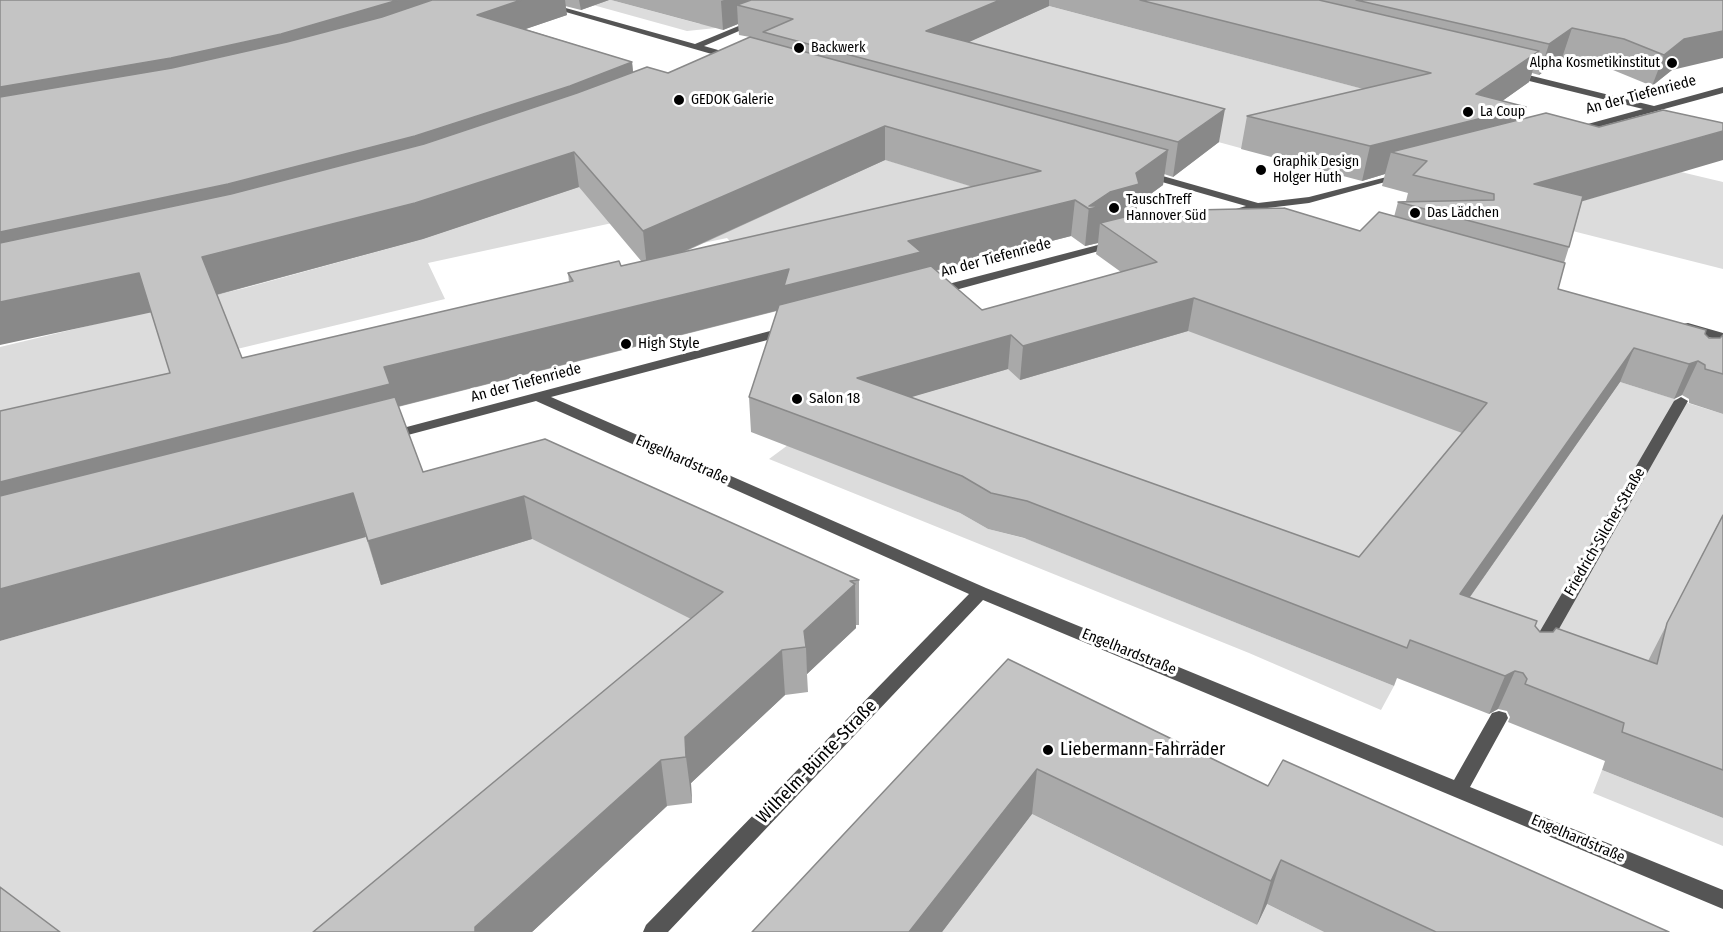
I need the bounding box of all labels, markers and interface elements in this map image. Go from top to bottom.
place label: Backwerk [811,40,866,56]
marker: Backwerk [792,41,806,55]
place label: Alpha Kosmetikinstitut [1530,55,1660,71]
marker: Alpha Kosmetikinstitut [1665,56,1679,70]
street label: An der Tiefenriede [1584,72,1698,118]
place label: GEDOK Galerie [691,92,774,108]
marker: GEDOK Galerie [672,93,686,107]
place label: La Coup [1480,104,1525,120]
marker: La Coup [1461,105,1475,119]
place label: Graphik Design Holger Huth [1273,154,1359,186]
marker: Graphik Design Holger Huth [1254,163,1268,177]
place label: TauschTreff Hannover Süd [1126,192,1206,225]
marker: TauschTreff Hannover Süd [1107,201,1121,215]
place label: Das Lädchen [1427,205,1499,221]
marker: Das Lädchen [1408,206,1422,220]
street label: An der Tiefenriede [939,235,1053,281]
place label: High Style [638,335,700,353]
marker: High Style [619,337,633,351]
street label: An der Tiefenriede [469,360,583,406]
place label: Salon 18 [809,390,860,408]
marker: Salon 18 [790,392,804,406]
street label: Engelhardstraße [633,431,731,489]
street label: Friedrich-Silcher-Straße [1561,465,1649,599]
street label: Engelhardstraße [1079,625,1179,679]
street label: Wilhelm-Bünte-Straße [752,696,882,828]
place label: Liebermann-Fahrräder [1060,739,1225,761]
marker: Liebermann-Fahrräder [1041,743,1055,757]
street label: Engelhardstraße [1528,811,1628,867]

